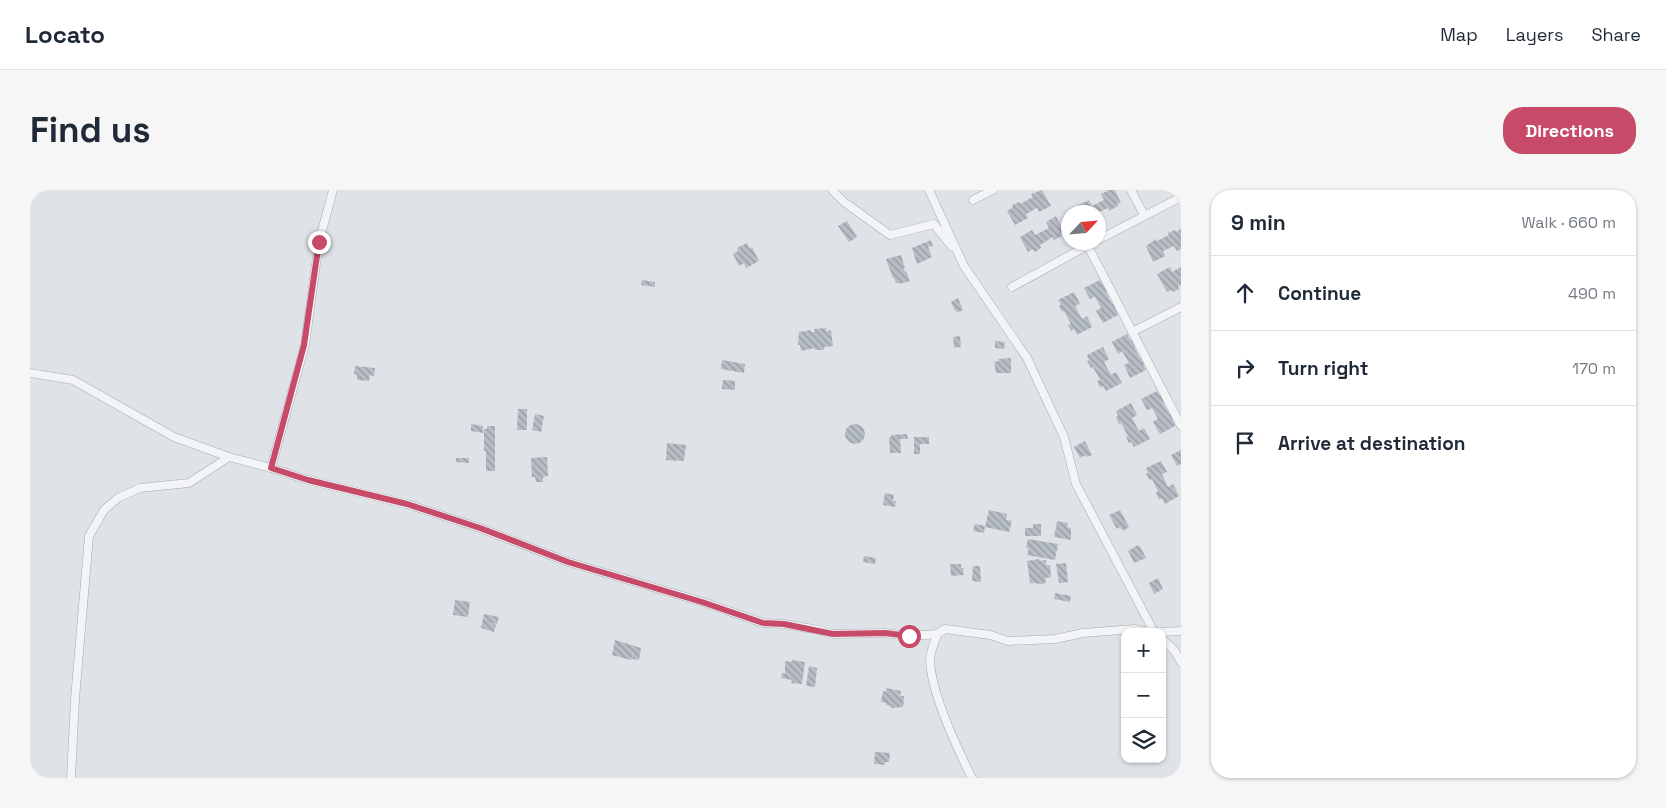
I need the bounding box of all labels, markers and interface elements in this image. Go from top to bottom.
text: Locato [25,19,105,50]
text: Map [1440,23,1478,46]
text: Layers [1506,23,1563,46]
text: Share [1591,23,1641,46]
button: Directions [1503,107,1636,154]
text: Find us [30,108,151,152]
north arrow [1061,205,1106,250]
text: 9 min [1231,209,1286,236]
text: Walk · 660 m [1522,212,1616,233]
route end [308,231,331,254]
icon: ahead [1231,279,1259,307]
text: Continue [1278,281,1361,306]
text: 490 m [1568,283,1616,304]
icon: right [1231,354,1259,382]
text: Turn right [1278,356,1368,381]
text: 170 m [1572,358,1616,379]
icon: arrive [1231,429,1259,457]
text: Arrive at destination [1278,431,1466,456]
route start [898,625,921,648]
map controls [1121,628,1166,763]
button: + [1121,628,1166,673]
button: − [1121,673,1166,718]
button: layers [1121,718,1166,763]

